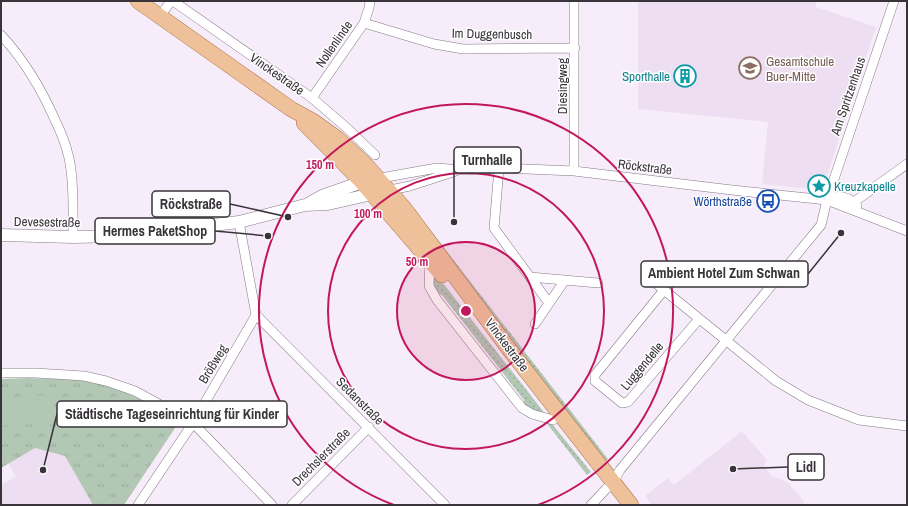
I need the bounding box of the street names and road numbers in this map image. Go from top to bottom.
street label: Nollenlinde [312,17,356,71]
street label: Im Duggenbusch [452,25,533,43]
street label: Vinckestraße [246,49,308,99]
street label: Am Spritzenhaus [826,55,869,138]
street label: Diesingweg [554,58,571,114]
street label: Röckstraße [617,155,673,179]
street label: Devesestraße [14,213,80,231]
street label: Vinckestraße [481,315,533,375]
street label: Luggendelle [617,338,667,394]
street label: Brößweg [195,341,231,387]
street label: Sedanstraße [332,373,388,429]
street label: Drechslerstraße [288,424,354,490]

